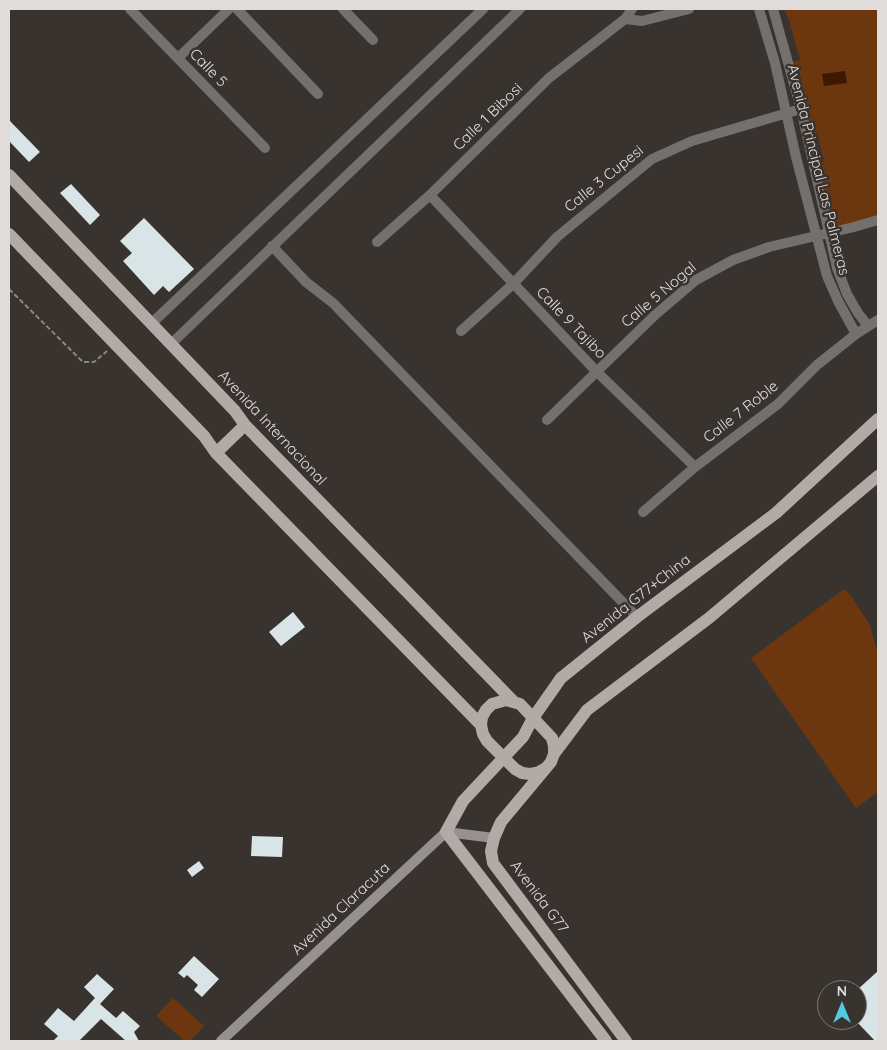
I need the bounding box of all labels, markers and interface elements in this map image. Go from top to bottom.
street label: Calle 5 [185,45,231,91]
street label: Avenida Principal Las Palmeras [783,63,853,277]
street label: Calle 1 Bibosi [450,80,526,154]
street label: Calle 3 Cupesi [561,142,647,216]
street label: Calle 5 Nogal [618,258,700,332]
street label: Calle 9 Tajibo [532,283,610,363]
street label: Avenida Internacional [214,367,330,489]
street label: Calle 7 Roble [700,377,782,447]
street label: Avenida G77+China [578,551,694,647]
street label: Avenida G77 [506,857,572,937]
street label: Avenida Claracuta [288,859,394,959]
north arrow [817,980,867,1030]
text: N [837,982,847,1000]

